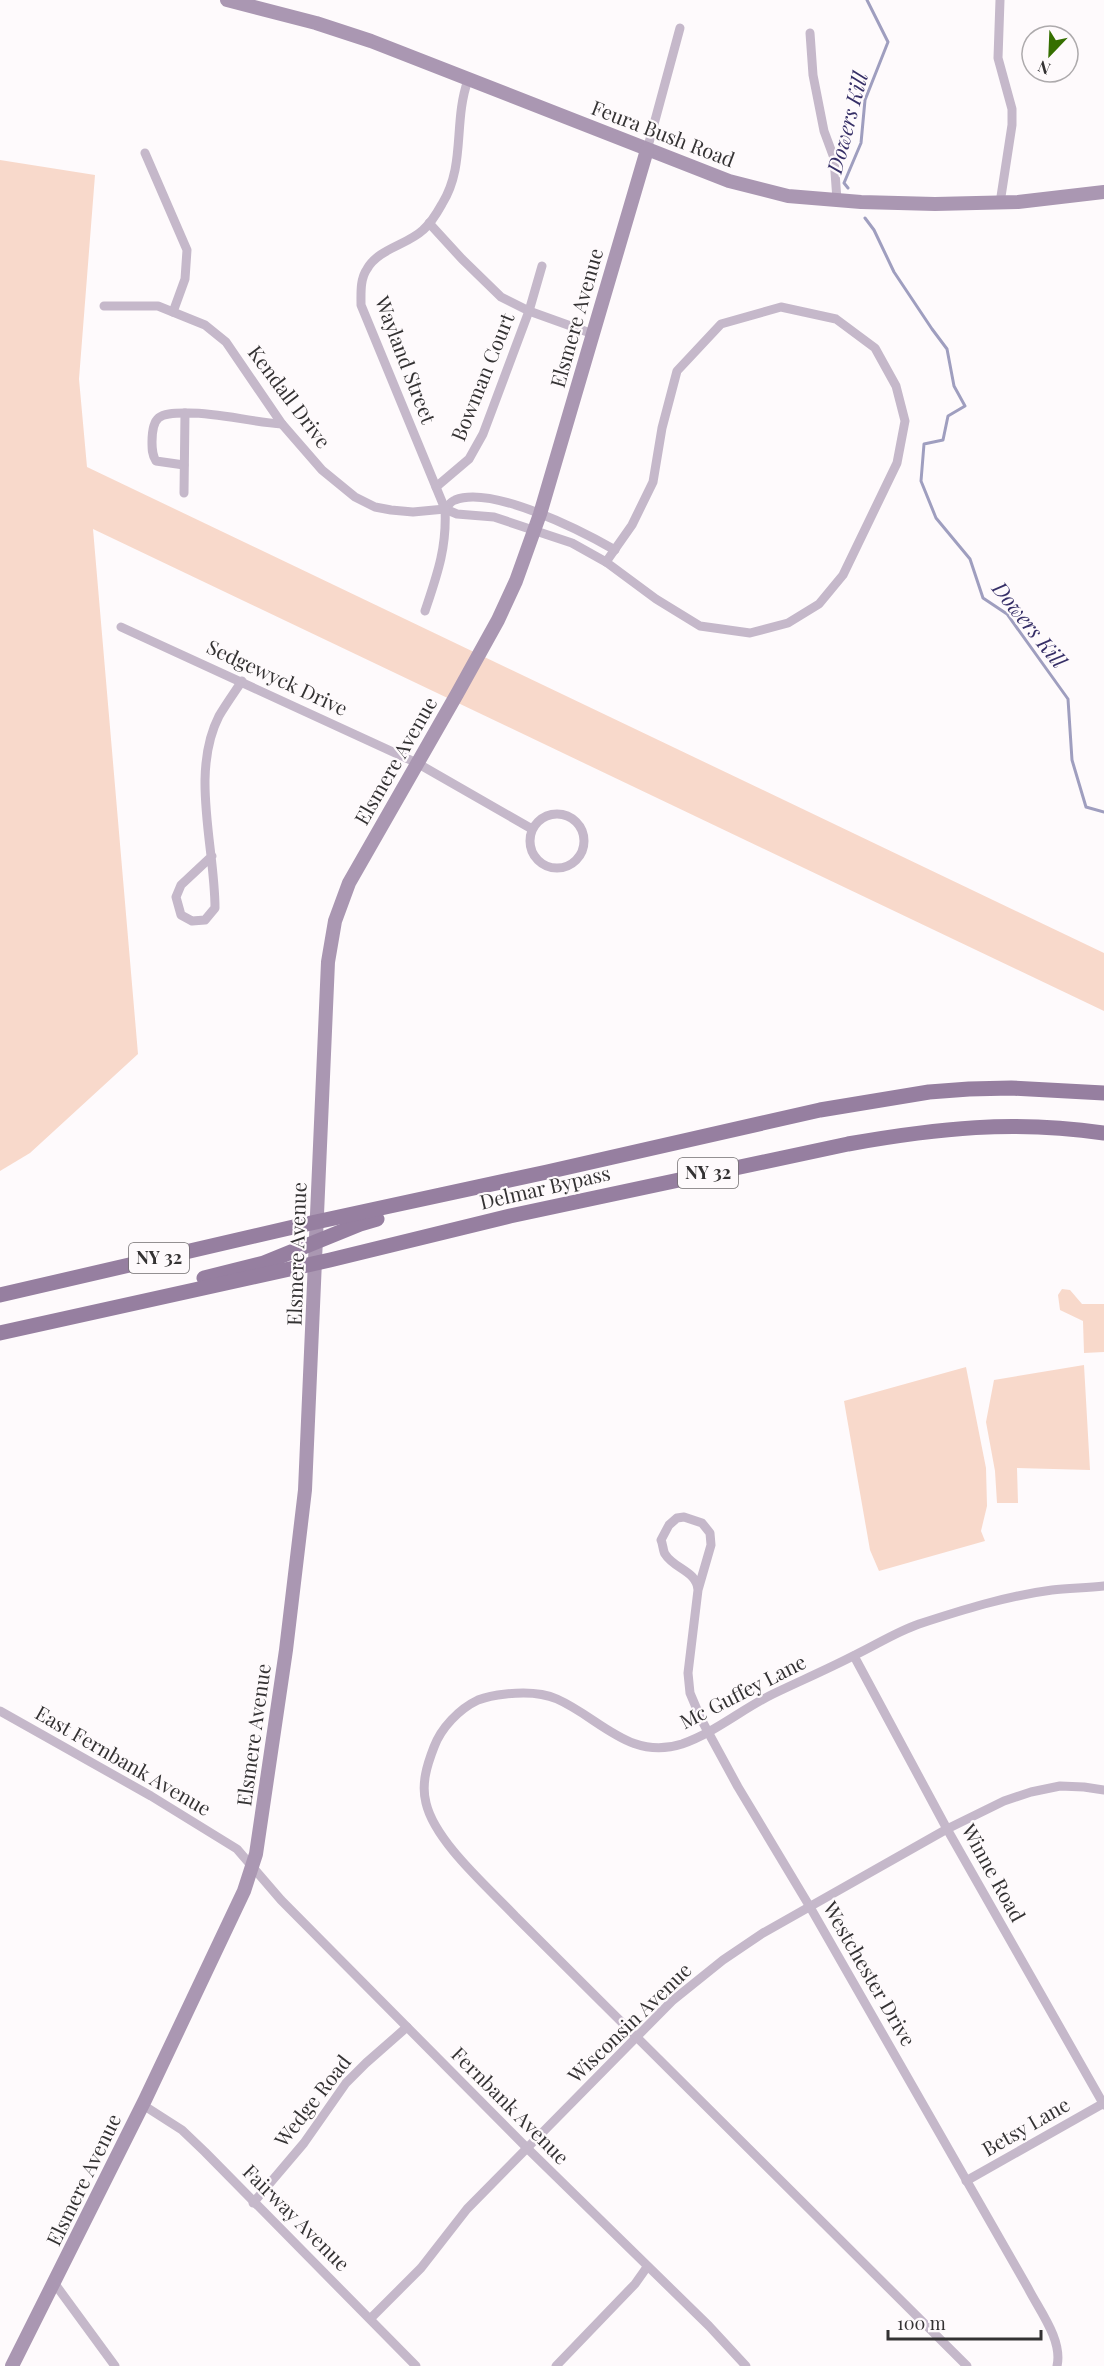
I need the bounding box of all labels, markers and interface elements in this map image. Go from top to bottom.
north arrow [1020,24,1080,84]
text: N [1034,56,1053,80]
water label: Dowers Kill [819,68,873,177]
street label: Feura Bush Road [588,93,739,172]
street label: Elsmere Avenue [543,245,608,390]
street label: Wayland Street [369,291,443,428]
street label: Bowman Court [444,308,520,444]
street label: Kendall Drive [243,339,338,453]
water label: Dowers Kill [986,574,1075,674]
street label: Sedgewyck Drive [203,632,353,721]
street label: Elsmere Avenue [347,691,442,829]
street label: Delmar Bypass [477,1158,613,1215]
road number: NY 32 [678,1158,738,1188]
street label: Elsmere Avenue [280,1182,311,1326]
road number: NY 32 [129,1243,189,1273]
street label: Mc Guffey Lane [675,1647,810,1734]
street label: Elsmere Avenue [229,1662,276,1808]
street label: East Fernbank Avenue [31,1698,217,1821]
street label: Winne Road [956,1818,1032,1926]
street label: Westchester Drive [817,1895,923,2051]
street label: Wisconsin Avenue [561,1956,697,2089]
street label: Fernbank Avenue [446,2040,576,2170]
street label: Wedge Road [267,2048,356,2152]
street label: Betsy Lane [977,2090,1074,2162]
street label: Elsmere Avenue [39,2109,126,2250]
street label: Fairway Avenue [238,2158,356,2276]
scale bar [888,2303,1041,2341]
text: 100 m [897,2311,946,2335]

